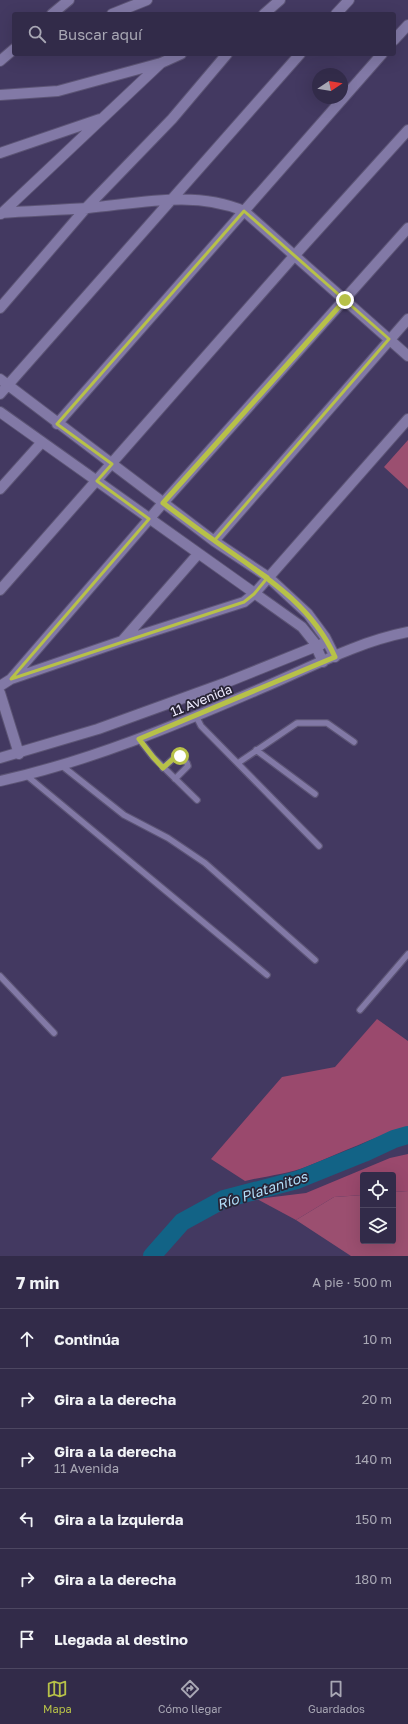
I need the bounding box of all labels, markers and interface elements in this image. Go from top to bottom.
search box [12,12,396,56]
icon: search [26,23,48,45]
text: Buscar aquí [58,25,142,43]
north arrow [312,68,348,104]
route end [336,291,354,309]
street label: 11 Avenida [168,680,234,720]
route start [171,747,189,765]
water label: Río Platanitos [215,1167,310,1213]
map controls [360,1172,396,1244]
button: locate [360,1172,396,1208]
button: layers [360,1208,396,1244]
text: 7 min [16,1272,59,1293]
text: A pie · 500 m [312,1274,392,1290]
icon: ahead [16,1328,38,1350]
text: Continúa [54,1330,120,1348]
text: 10 m [363,1331,392,1347]
icon: right [16,1388,38,1410]
text: Gira a la derecha [54,1390,176,1408]
text: 20 m [362,1391,392,1407]
text: Gira a la derecha [54,1442,176,1460]
icon: right [16,1448,38,1470]
text: 140 m [355,1451,392,1467]
text: 11 Avenida [54,1460,119,1476]
icon: left [16,1508,38,1530]
text: Gira a la izquierda [54,1510,184,1528]
text: 150 m [355,1511,392,1527]
icon: right [16,1568,38,1590]
text: Gira a la derecha [54,1570,176,1588]
text: 180 m [355,1571,392,1587]
icon: arrive [16,1628,38,1650]
text: Llegada al destino [54,1630,188,1648]
tab: Mapa [43,1678,72,1715]
tab: Cómo llegar [158,1678,222,1715]
tab: Guardados [308,1678,365,1715]

